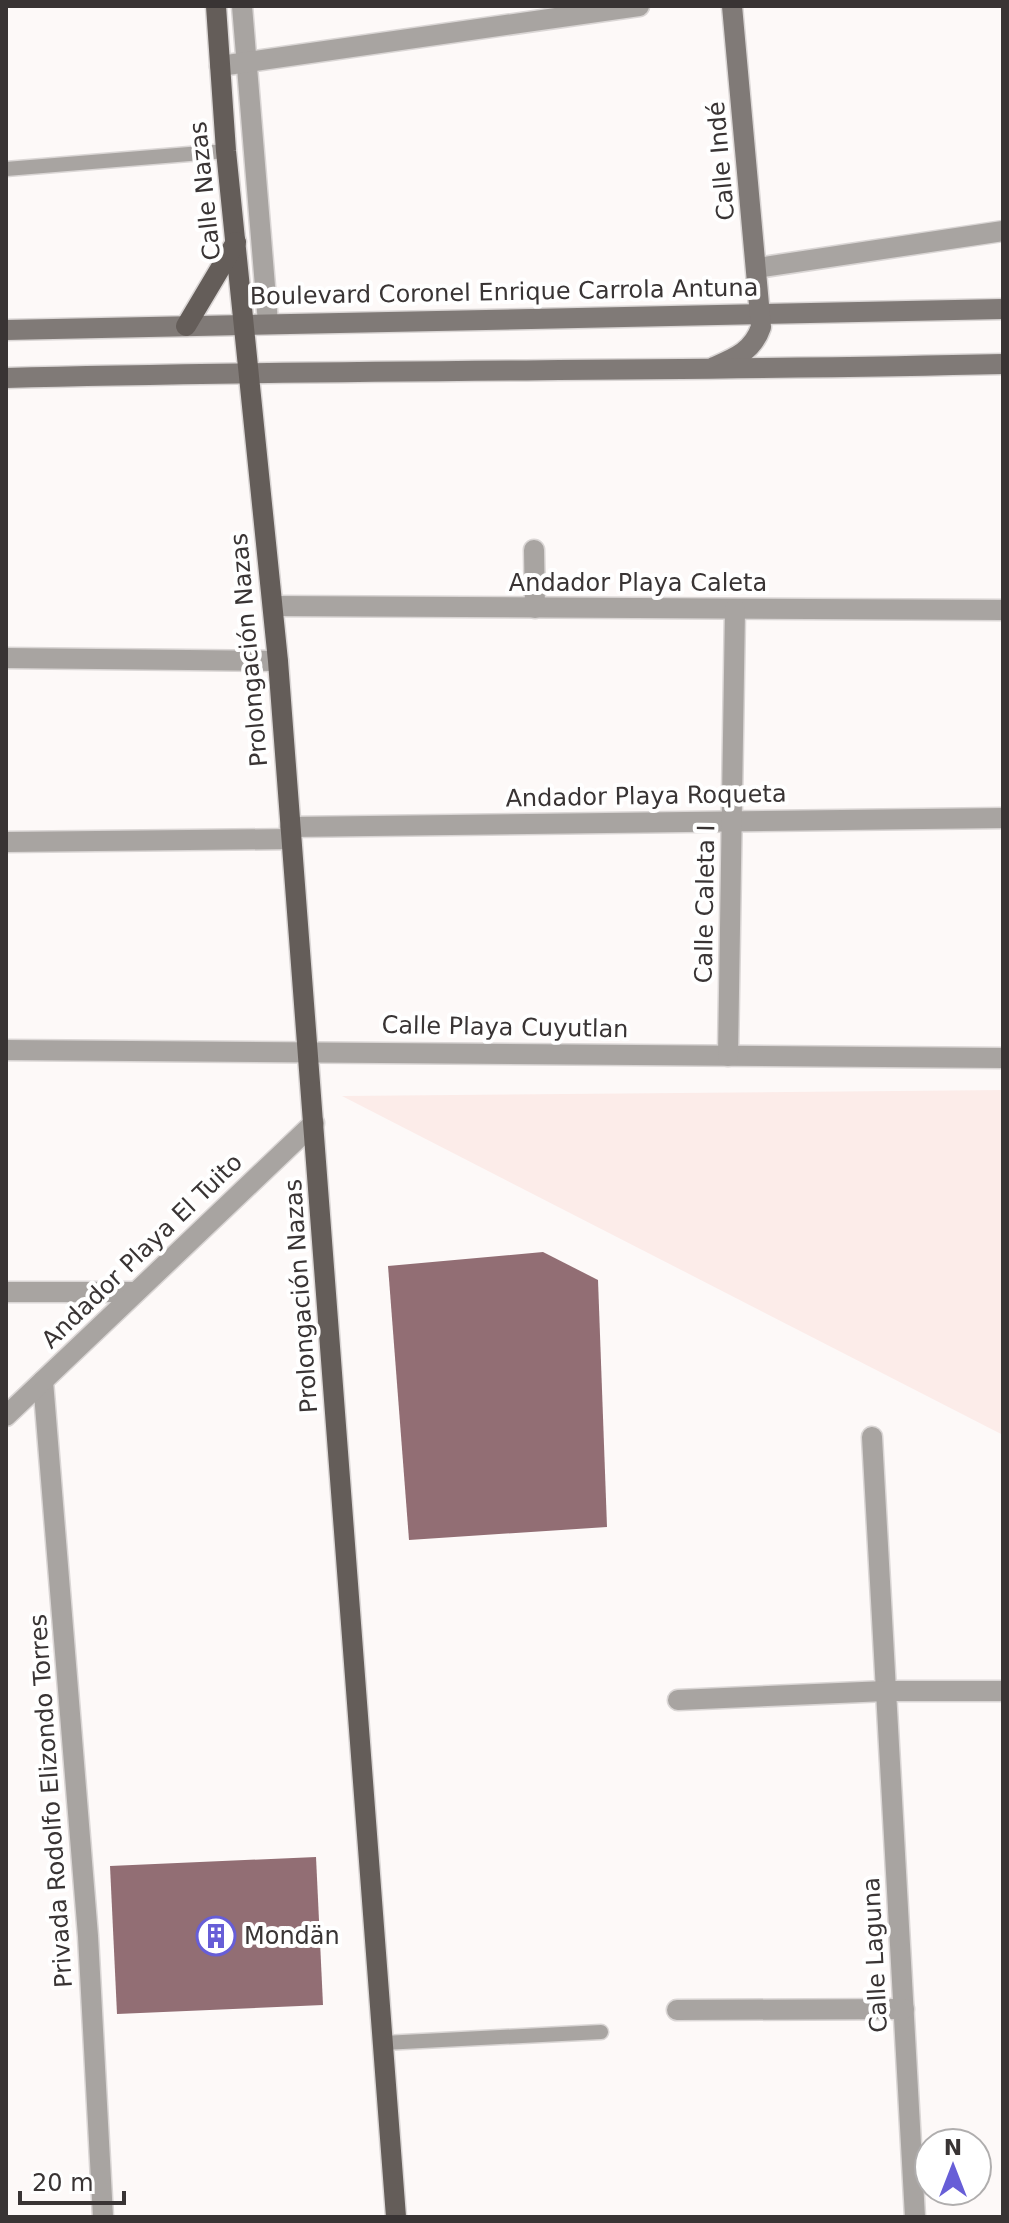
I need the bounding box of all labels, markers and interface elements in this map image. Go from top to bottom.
street label: Calle Indé [702,100,740,222]
street label: Calle Nazas [184,120,226,262]
street label: Boulevard Coronel Enrique Carrola Antuna [249,274,759,310]
street label: Prolongación Nazas [225,532,273,768]
street label: Andador Playa Caleta [509,569,767,597]
street label: Andador Playa Roqueta [505,780,787,812]
street label: Calle Caleta I [690,824,720,984]
street label: Calle Playa Cuyutlan [381,1011,629,1043]
street label: Andador Playa El Tuito [36,1148,248,1354]
street label: Prolongación Nazas [279,1178,323,1414]
street label: Privada Rodolfo Elizondo Torres [24,1613,78,1989]
street label: Calle Laguna [857,1877,893,2033]
building icon: Mondän [195,1915,237,1957]
place label: Mondän [244,1922,340,1950]
north arrow [913,2127,993,2207]
text: N [944,2135,962,2160]
scale bar [20,2155,124,2205]
text: 20 m [32,2169,94,2197]

